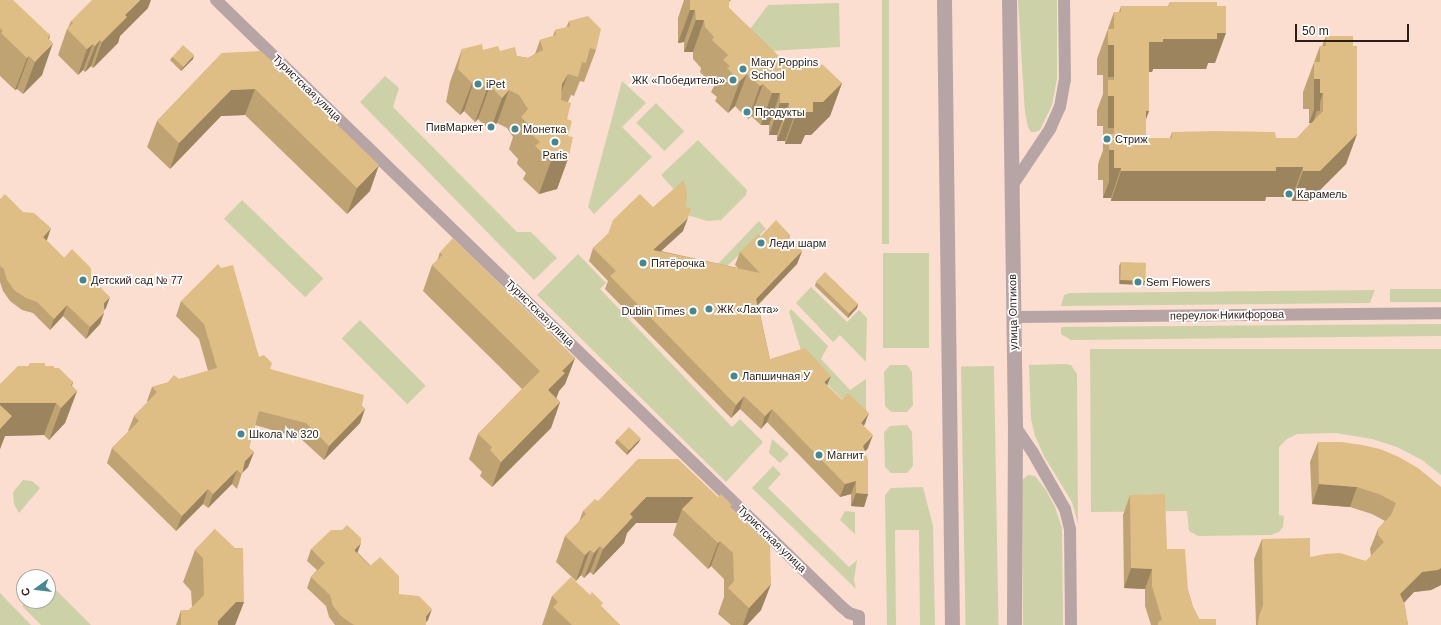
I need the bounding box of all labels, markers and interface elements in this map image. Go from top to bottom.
scale bar [1297,16,1411,42]
text: 50 m [1302,24,1329,38]
street label: Туристская улица [270,52,344,124]
place label: Mary Poppins School [751,56,818,82]
marker: Mary Poppins School [738,64,748,74]
place label: ЖК «Победитель» [632,73,725,87]
marker: ЖК «Победитель» [728,75,738,85]
place label: iРet [486,77,505,91]
marker: iРet [473,79,483,89]
place label: Продукты [755,105,805,119]
marker: Продукты [742,107,752,117]
place label: ПивМаркет [426,120,483,134]
marker: ПивМаркет [486,122,496,132]
place label: Монетка [523,122,566,136]
marker: Монетка [510,124,520,134]
place label: Стриж [1115,132,1148,146]
marker: Стриж [1102,134,1112,144]
marker: Paris [550,137,560,147]
place label: Paris [542,148,568,162]
place label: Карамель [1297,187,1347,201]
marker: Карамель [1284,189,1294,199]
place label: Леди шарм [769,236,826,250]
marker: Леди шарм [756,238,766,248]
place label: Пятёрочка [651,256,705,270]
marker: Пятёрочка [638,258,648,268]
place label: Детский сад № 77 [91,273,183,287]
street label: улица Оптиков [1006,274,1020,350]
marker: Детский сад № 77 [78,275,88,285]
place label: Sem Flowers [1146,275,1210,289]
street label: Туристская улица [503,277,577,349]
marker: Sem Flowers [1133,277,1143,287]
place label: ЖК «Лахта» [717,302,779,316]
place label: Dublin Times [621,304,685,318]
marker: ЖК «Лахта» [704,304,714,314]
marker: Dublin Times [688,306,698,316]
street label: переулок Никифорова [1170,307,1284,323]
place label: Лапшичная У [742,369,810,383]
marker: Лапшичная У [729,371,739,381]
place label: Школа № 320 [249,427,319,441]
marker: Школа № 320 [236,429,246,439]
place label: Магнит [827,448,864,462]
marker: Магнит [814,450,824,460]
street label: Туристская улица [735,503,809,575]
north arrow [16,569,56,609]
text: С [19,586,32,597]

